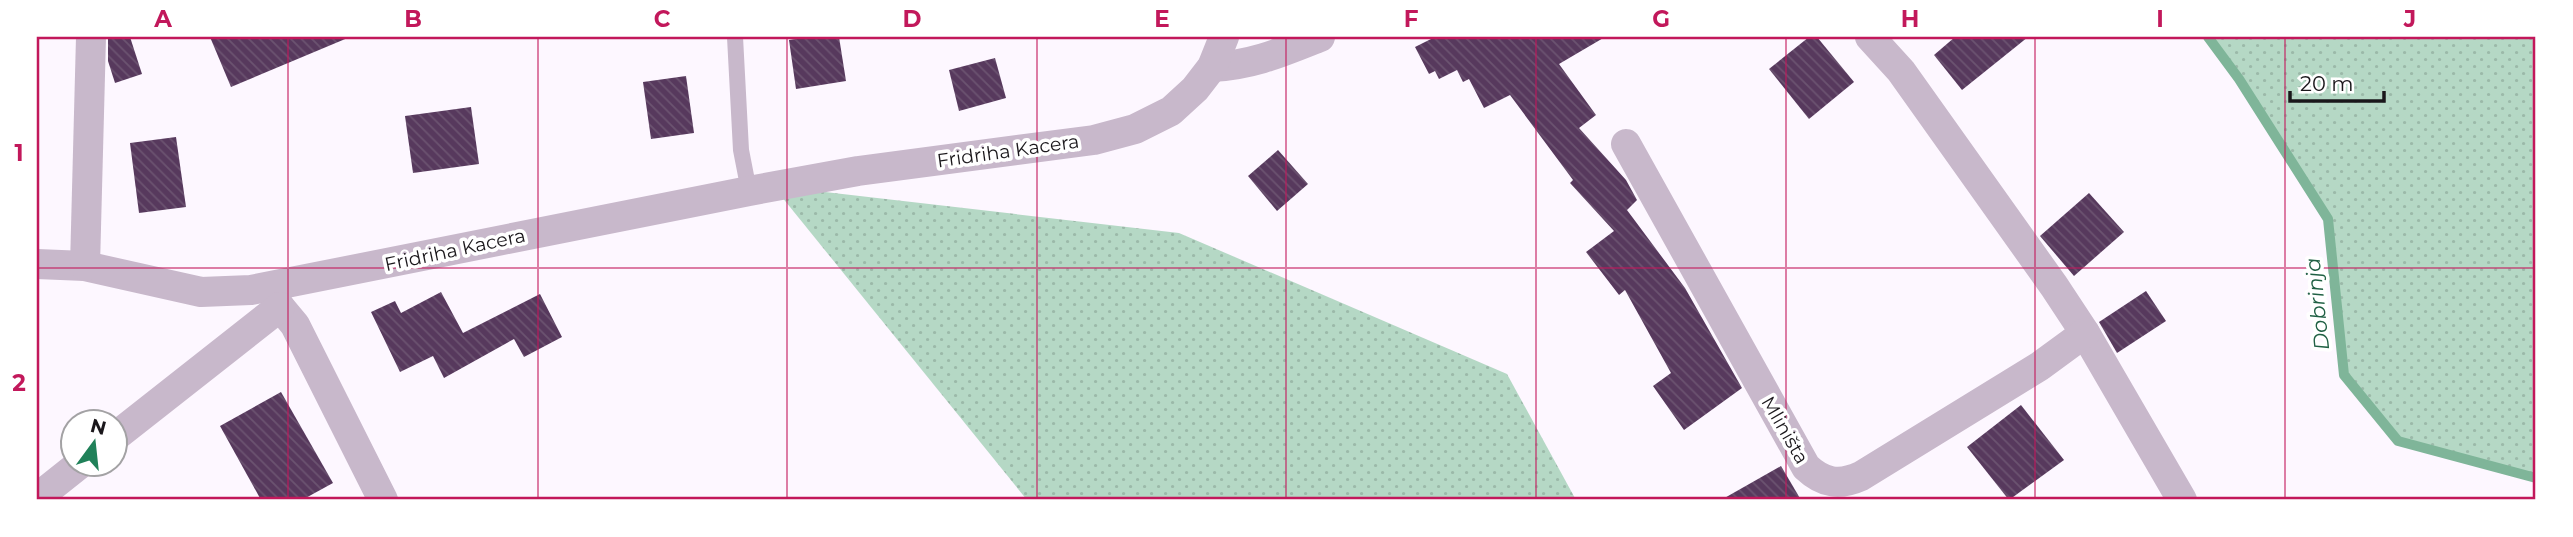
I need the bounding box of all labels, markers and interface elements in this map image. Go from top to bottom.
text: A [153,5,172,33]
text: B [404,5,422,33]
text: C [654,5,671,33]
text: D [903,5,922,33]
text: E [1154,5,1170,33]
text: F [1404,5,1419,33]
text: G [1652,5,1670,33]
text: H [1901,5,1919,33]
text: I [2156,5,2164,33]
text: J [2403,5,2416,33]
scale bar [2290,60,2384,104]
text: 20 m [2300,71,2354,96]
street label: Fridriha Kacera [935,130,1081,172]
text: 1 [14,139,24,167]
street label: Fridriha Kacera [382,224,528,276]
water label: Dobrinja [2300,257,2334,351]
text: 2 [12,369,26,397]
street label: Mliništa [1757,392,1813,468]
north arrow [60,407,130,477]
text: N [88,414,109,440]

